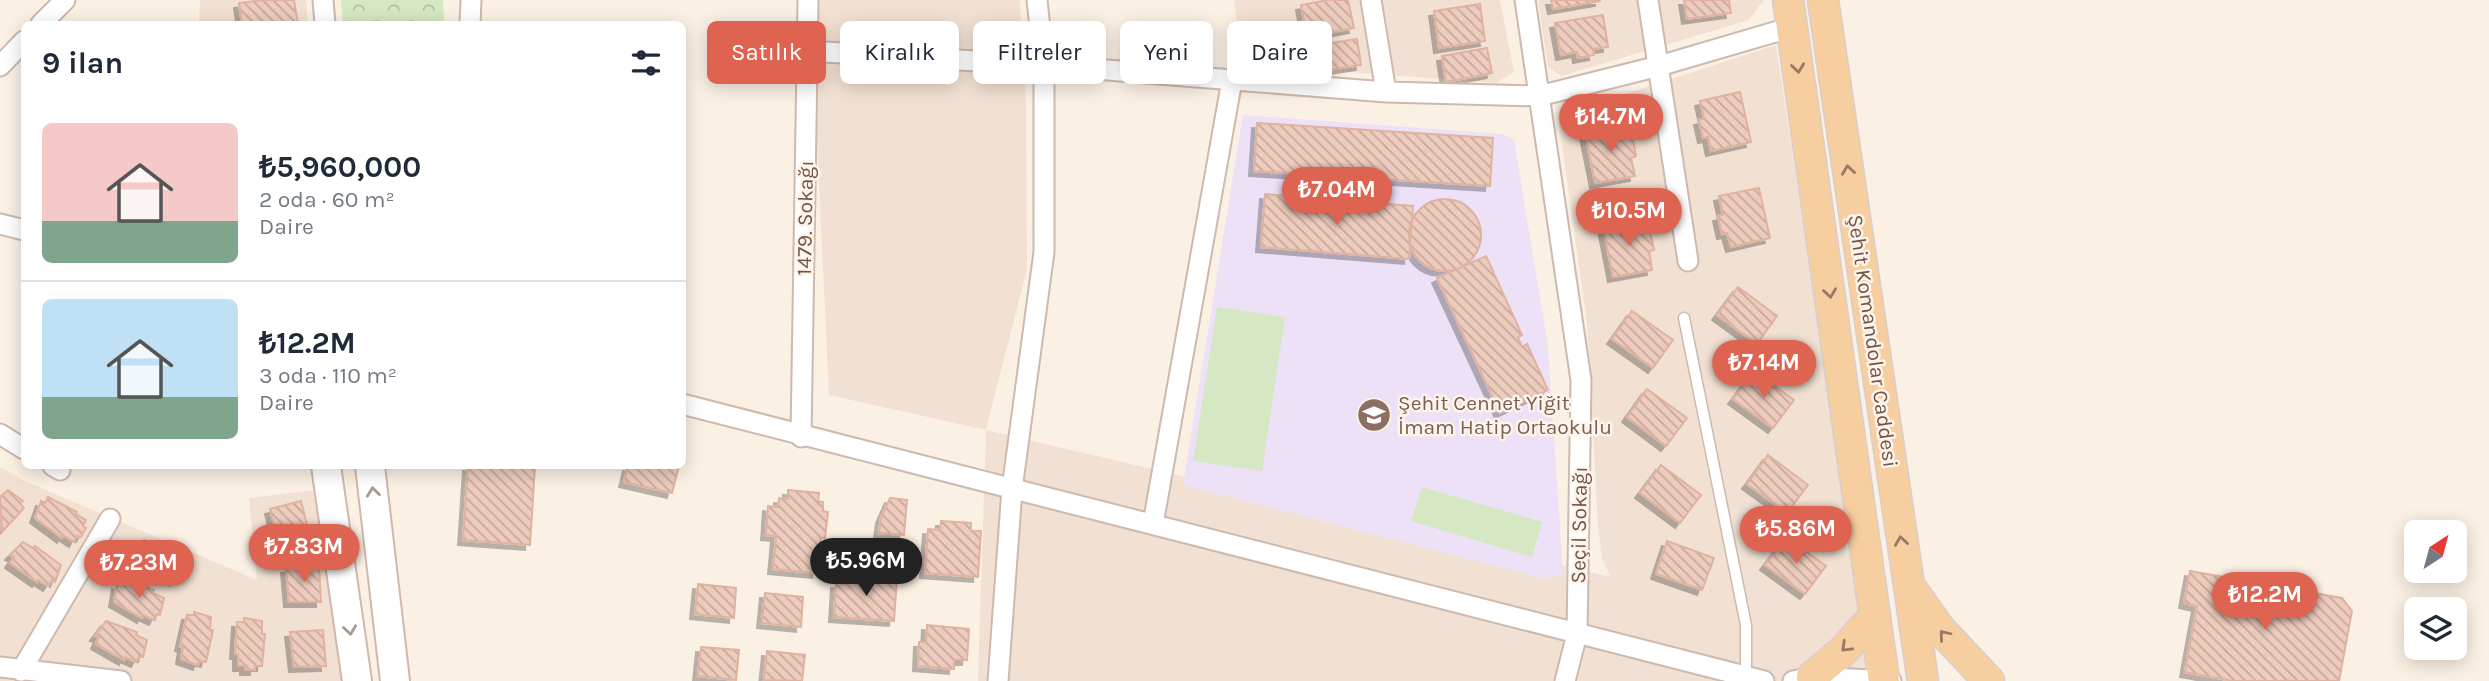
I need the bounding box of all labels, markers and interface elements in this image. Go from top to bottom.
chip: Satılık [707,21,826,84]
chip: Kiralık [840,21,959,84]
chip: Filtreler [973,21,1106,84]
chip: Yeni [1120,21,1213,84]
chip: Daire [1227,21,1332,84]
icon: filters [627,44,665,82]
text: 9 ilan [42,45,123,81]
one-way arrow [1790,62,1805,73]
pin: ₺14.7M [1554,94,1668,154]
text: ₺14.7M [1575,103,1647,130]
text: ₺5,960,000 [259,149,421,185]
icon: home [98,151,182,235]
street label: 1479. Sokağı [792,160,818,276]
one-way arrow [1841,164,1856,176]
pin: ₺7.04M [1280,168,1394,227]
text: ₺7.04M [1298,176,1376,203]
text: 2 oda · 60 m² [259,186,395,213]
pin: ₺10.5M [1572,188,1686,248]
text: ₺10.5M [1592,197,1666,224]
text: Daire [259,213,314,240]
street label: Şehit Komandolar Caddesi [1843,213,1903,469]
one-way arrow [1822,287,1837,299]
text: ₺12.2M [259,325,356,361]
icon: home [98,327,182,411]
pin: ₺7.14M [1707,340,1821,400]
text: ₺7.14M [1728,349,1800,376]
text: 3 oda · 110 m² [259,362,397,389]
text: Daire [259,389,314,416]
place label: Şehit Cennet Yiğit İmam Hatip Ortaokulu [1398,391,1612,439]
school or university icon: Şehit Cennet Yiğit İmam Hatip Ortaokulu [1355,396,1393,434]
street label: Seçil Sokağı [1566,466,1592,584]
one-way arrow [366,486,381,497]
pin: ₺5.86M [1739,506,1853,566]
text: ₺5.86M [1756,515,1836,542]
north arrow [2404,520,2468,583]
map controls [2404,520,2467,660]
pin: ₺7.83M [247,524,361,584]
text: ₺7.83M [265,533,343,560]
one-way arrow [1894,535,1909,547]
pin: ₺5.96M [809,538,923,598]
pin: ₺7.23M [82,540,196,600]
text: ₺5.96M [826,547,906,574]
text: ₺7.23M [100,549,178,576]
pin: ₺12.2M [2208,572,2322,632]
text: ₺12.2M [2228,581,2302,608]
button: layers [2404,597,2467,660]
one-way arrow [342,624,357,636]
one-way arrow [1940,630,1952,643]
one-way arrow [1841,639,1854,652]

